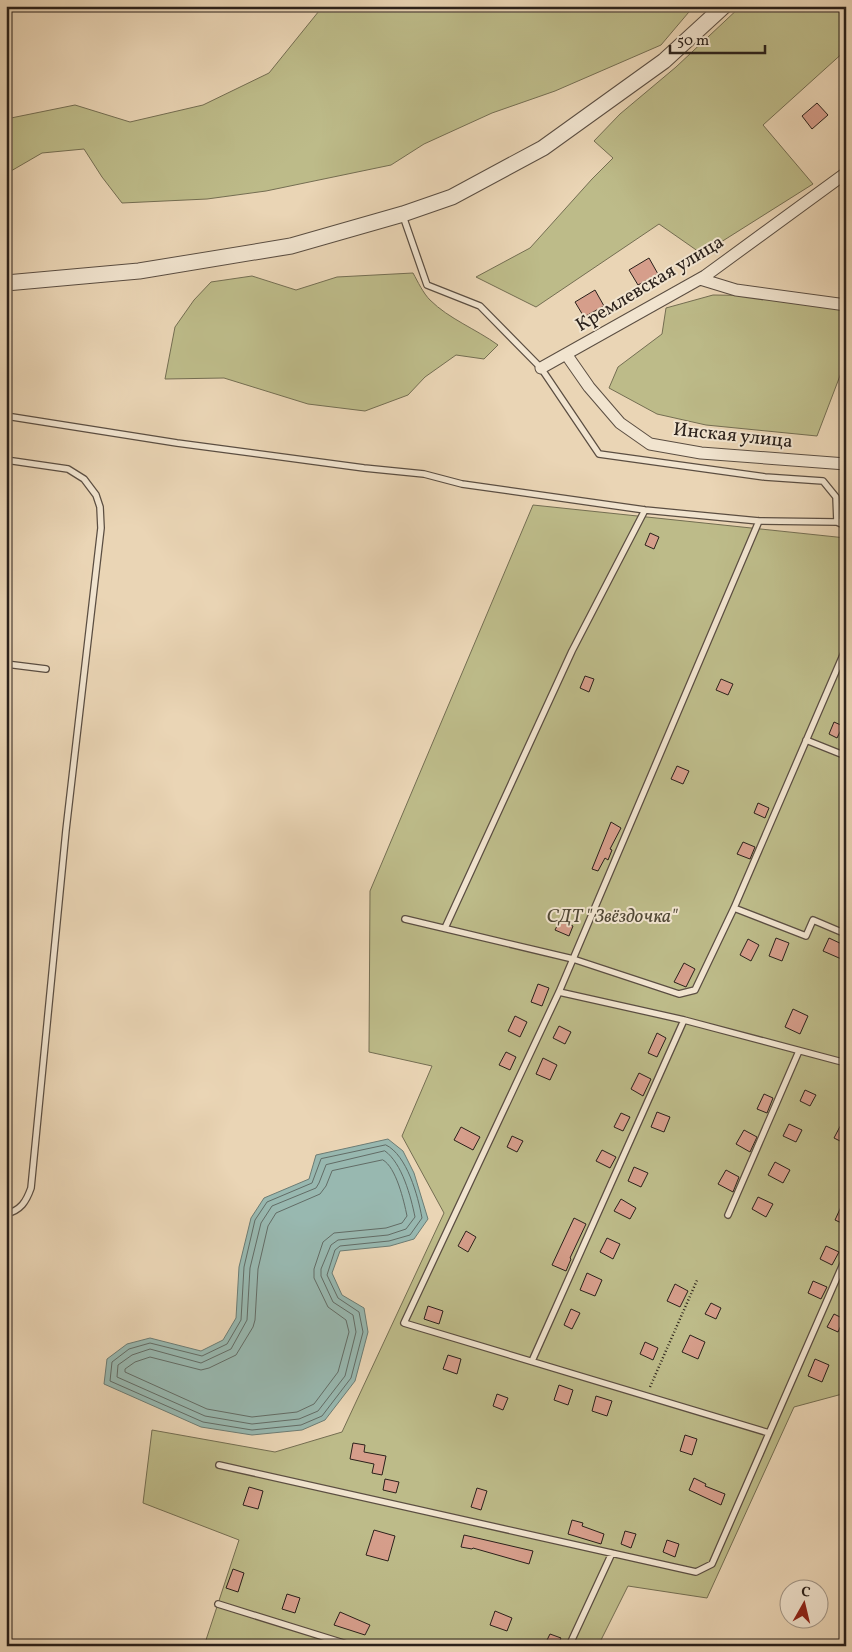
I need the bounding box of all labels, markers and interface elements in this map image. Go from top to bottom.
scale bar [670,22,764,54]
text: 50 m [677,31,709,52]
street label: Кремлевская улица [571,229,729,339]
street label: Инская улица [672,417,794,455]
park label: СДТ " Звёздочка" [547,904,678,930]
north arrow [780,1580,830,1630]
text: С [800,1583,811,1603]

